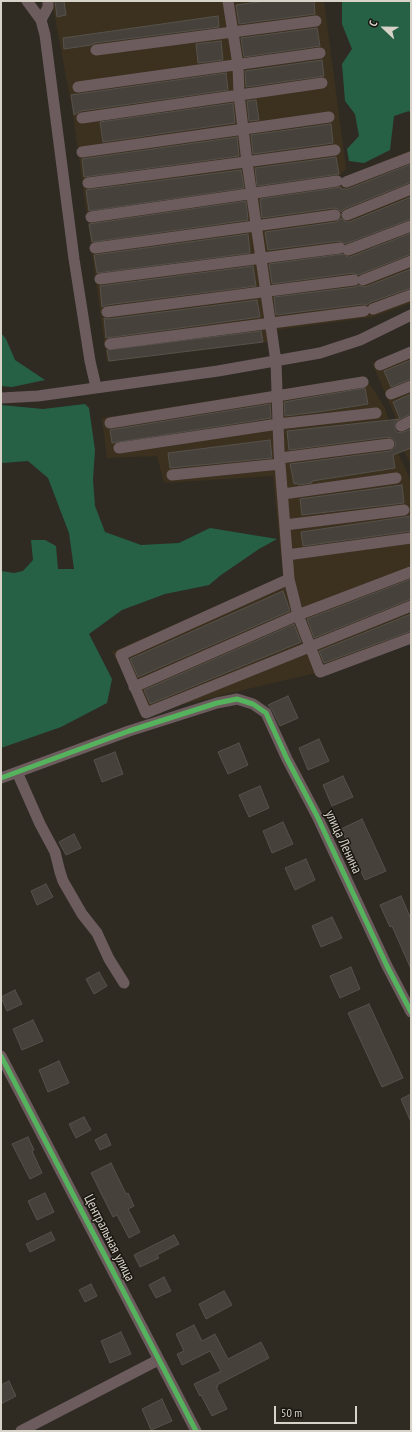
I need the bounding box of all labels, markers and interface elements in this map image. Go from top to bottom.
north arrow [364,8,404,48]
text: С [365,19,380,28]
street label: улица Ленина [321,807,365,877]
street label: Центральная улица [80,1192,138,1284]
scale bar [276,1398,359,1424]
text: 50 m [281,1405,302,1420]

